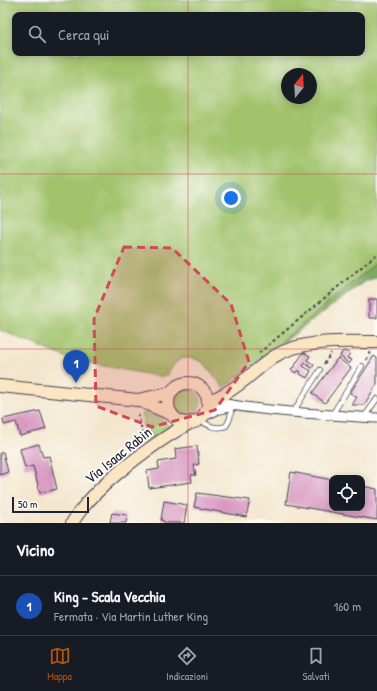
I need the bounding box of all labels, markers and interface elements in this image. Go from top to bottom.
search box [12,12,365,56]
icon: search [26,23,48,45]
text: Cerca qui [58,24,109,45]
north arrow [281,68,317,104]
your location [221,188,241,208]
pin: 1 [63,350,89,383]
street label: Via Isaac Rabin [80,421,156,488]
map controls [329,475,365,511]
button: locate [329,475,365,511]
scale bar [12,495,89,514]
text: 50 m [18,497,38,511]
text: Vicino [16,538,54,561]
text: King - Scala Vecchia [54,586,165,607]
text: 1 [27,597,31,615]
text: 160 m [333,597,361,615]
text: Fermata · Via Martin Luther King [54,607,208,625]
tab: Mappa [47,645,72,683]
tab: Indicazioni [166,645,208,683]
tab: Salvati [303,645,330,683]

